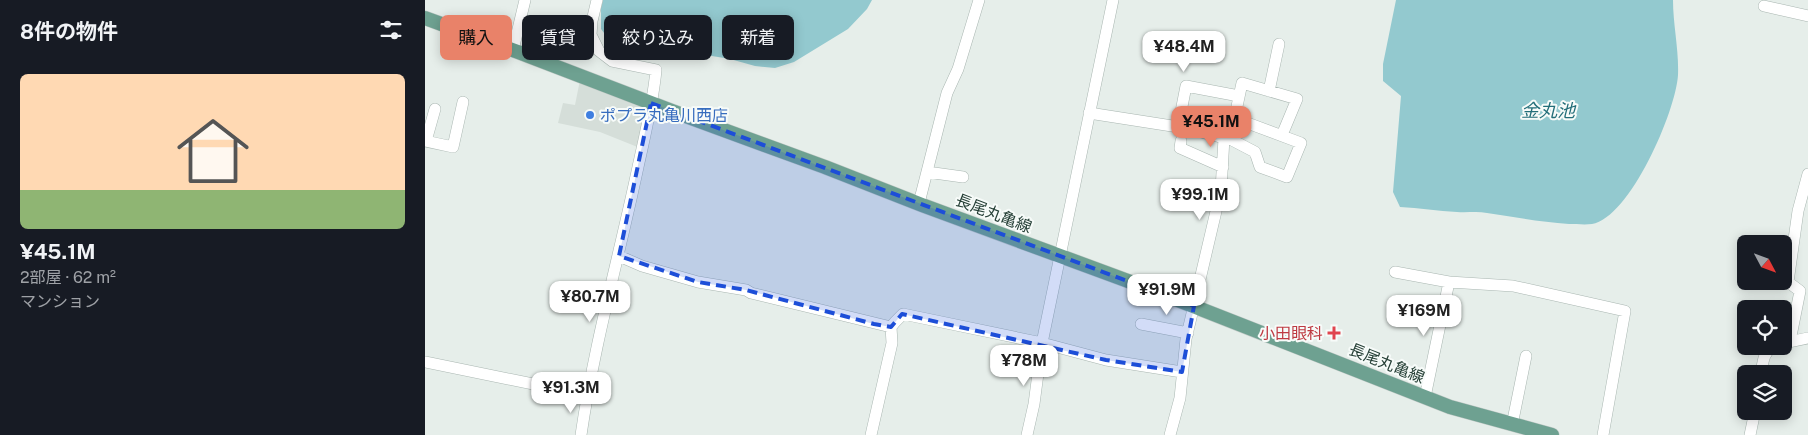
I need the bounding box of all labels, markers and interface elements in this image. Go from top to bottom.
chip: 購入 [440,15,512,60]
chip: 賃貸 [522,15,594,60]
chip: 絞り込み [604,15,712,60]
chip: 新着 [722,15,794,60]
icon: filters [377,16,405,44]
text: 8件の物件 [20,19,118,44]
pin: ¥48.4M [1143,30,1225,73]
text: ¥48.4M [1153,37,1215,56]
water label: 金丸池 [1521,100,1577,121]
icon: home [168,106,258,196]
place label: ポプラ丸亀川西店 [600,106,728,125]
pin: ¥45.1M [1170,106,1252,148]
marker: ポプラ丸亀川西店 [584,109,596,121]
text: ¥45.1M [1182,112,1240,131]
pin: ¥99.1M [1159,178,1241,221]
text: ¥99.1M [1171,185,1229,204]
street label: 長尾丸亀線 [953,190,1035,237]
north arrow [1737,235,1793,290]
map controls [1737,235,1792,420]
text: ¥45.1M [20,239,95,264]
text: 2部屋 · 62 m² [20,268,116,287]
pin: ¥91.9M [1126,274,1208,316]
pin: ¥80.7M [549,280,631,323]
text: ¥91.9M [1138,280,1196,299]
text: ¥80.7M [560,287,620,306]
text: マンション [20,292,100,311]
pin: ¥169M [1389,294,1459,337]
button: locate [1737,300,1792,355]
text: ¥169M [1397,301,1451,320]
place label: 小田眼科 [1259,324,1323,343]
marker: 小田眼科 [1327,326,1341,340]
street label: 長尾丸亀線 [1346,340,1427,387]
pin: ¥78M [994,344,1054,387]
text: ¥78M [1001,351,1047,370]
button: layers [1737,365,1792,420]
pin: ¥91.3M [530,372,612,414]
text: ¥91.3M [542,378,600,397]

